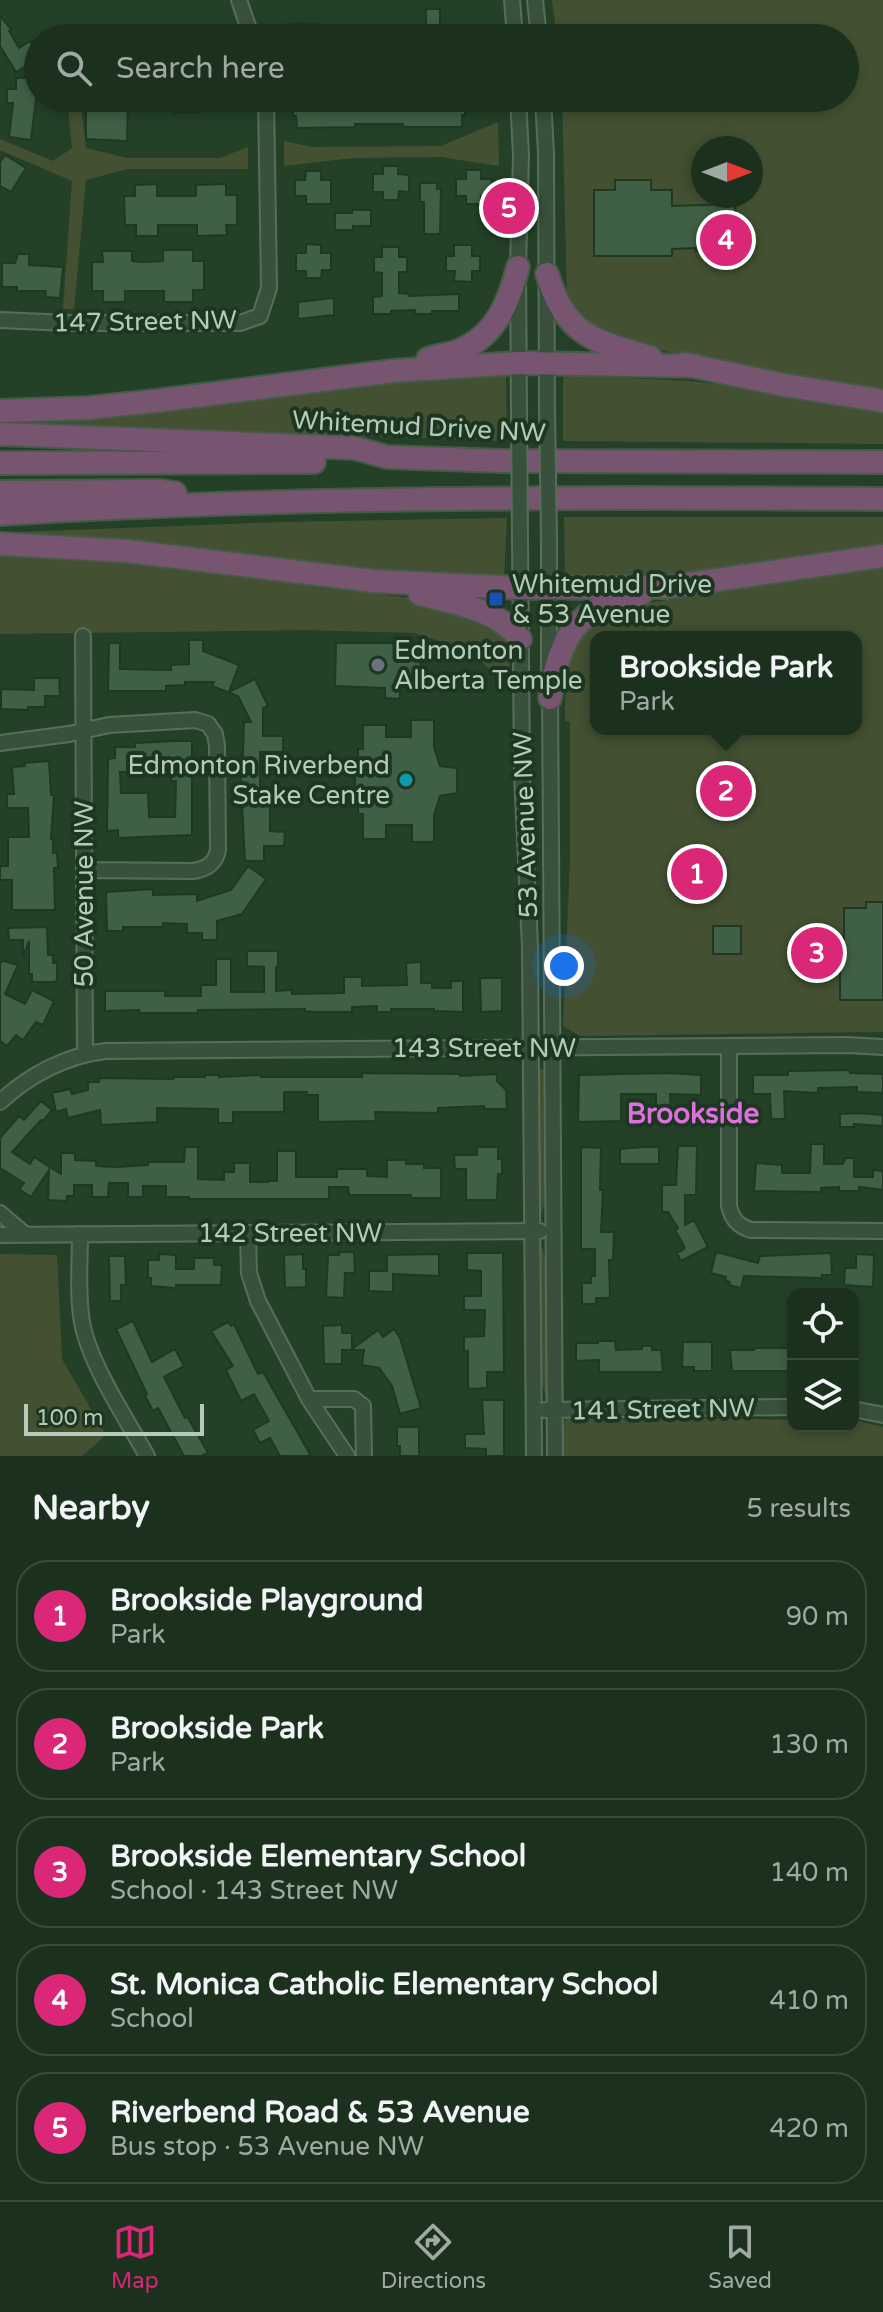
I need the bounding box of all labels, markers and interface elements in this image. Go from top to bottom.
search box [24,24,859,112]
icon: search [52,46,96,90]
text: Search here [116,50,285,87]
north arrow [691,136,763,208]
pin: 5 [483,178,535,238]
pin: 4 [700,210,752,270]
street label: 147 Street NW [53,304,237,339]
street label: Whitemud Drive NW [291,404,547,449]
place label: Whitemud Drive & 53 Avenue [512,569,712,630]
marker: Whitemud Drive & 53 Avenue [487,590,505,608]
popup [590,631,862,735]
place label: Edmonton Alberta Temple [394,635,582,696]
text: Brookside Park [619,649,833,686]
marker: Edmonton Alberta Temple [369,656,387,674]
text: Park [619,686,675,717]
street label: 53 Avenue NW [507,731,544,919]
place label: Edmonton Riverbend Stake Centre [127,750,390,811]
pin: 2 [700,761,752,821]
marker: Edmonton Riverbend Stake Centre [397,771,415,789]
street label: 50 Avenue NW [69,801,100,987]
pin: 1 [671,844,723,904]
pin: 3 [791,923,843,983]
your location [544,946,584,986]
street label: 143 Street NW [392,1033,576,1064]
district label: Brookside [627,1097,759,1131]
street label: 142 Street NW [198,1218,382,1249]
map controls [787,1288,859,1432]
button: locate [787,1288,859,1360]
button: layers [787,1360,859,1432]
street label: 141 Street NW [571,1392,755,1427]
scale bar [24,1400,204,1436]
text: 100 m [36,1405,103,1431]
text: Nearby [32,1488,150,1529]
text: 5 results [746,1493,851,1524]
text: Brookside Playground [110,1582,424,1619]
text: 1 [52,1601,68,1632]
text: 90 m [786,1601,849,1632]
text: Park [110,1619,166,1650]
text: Brookside Park [110,1710,324,1747]
text: 2 [52,1729,68,1760]
text: 130 m [769,1729,849,1760]
text: Park [110,1747,166,1778]
text: Brookside Elementary School [110,1838,526,1875]
text: 3 [52,1857,68,1888]
text: 140 m [769,1857,849,1888]
text: School · 143 Street NW [110,1875,398,1906]
text: St. Monica Catholic Elementary School [110,1966,659,2003]
text: 4 [52,1985,68,2016]
text: 410 m [769,1985,849,2016]
text: School [110,2003,194,2034]
text: Riverbend Road & 53 Avenue [110,2094,530,2131]
text: 5 [52,2113,68,2144]
text: 420 m [769,2113,849,2144]
text: Bus stop · 53 Avenue NW [110,2131,424,2162]
tab: Map [111,2220,159,2294]
tab: Directions [381,2220,486,2294]
tab: Saved [708,2220,772,2294]

